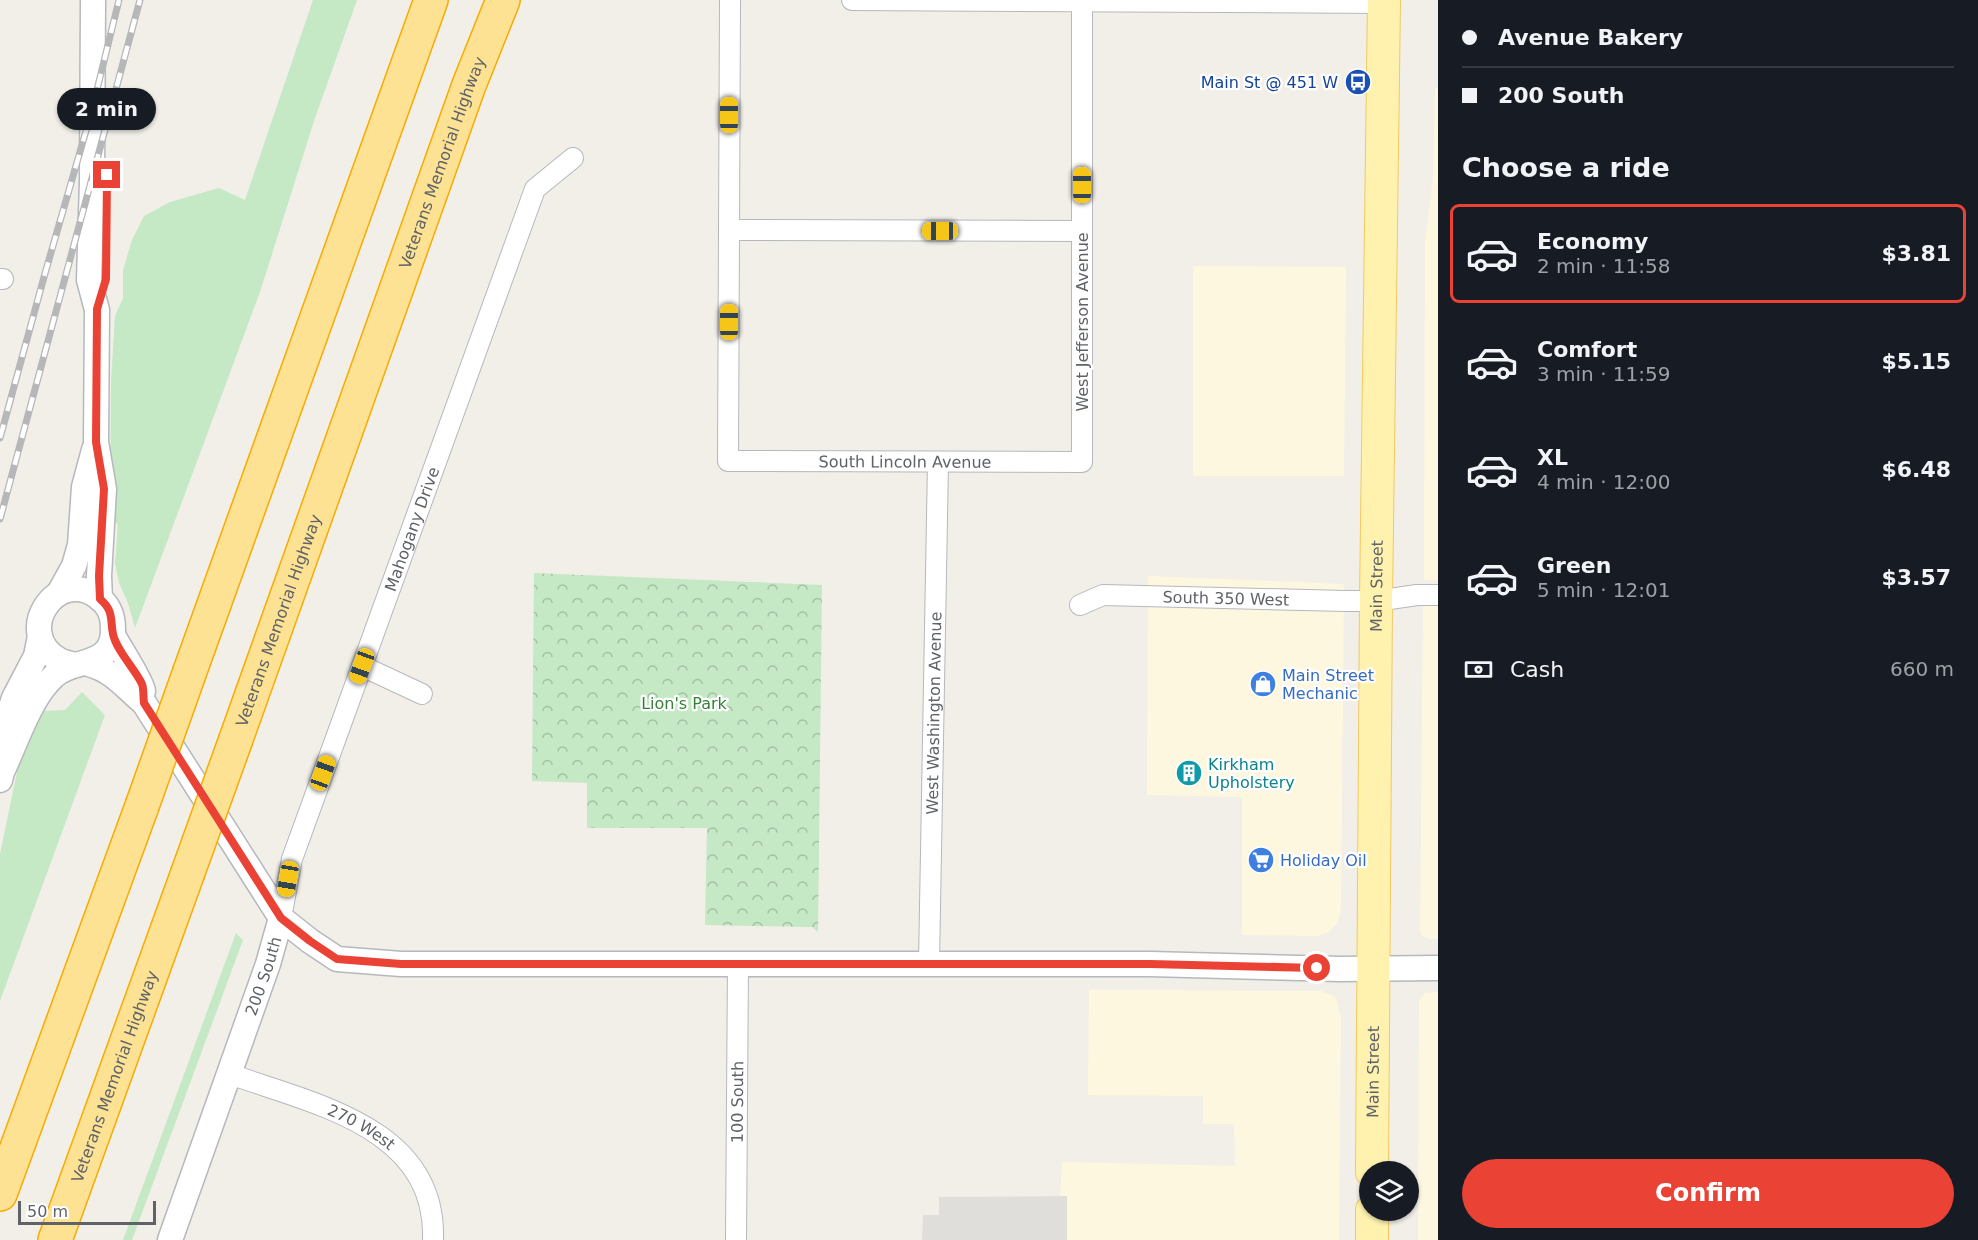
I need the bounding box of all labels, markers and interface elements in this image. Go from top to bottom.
text: Avenue Bakery [1498,25,1683,50]
street label: Veterans Memorial Highway [395,54,489,271]
bus stop icon: Main St @ 451 W [1343,67,1373,97]
place label: Main St @ 451 W [1201,73,1338,92]
text: 200 South [1498,83,1624,108]
callout: 2 min [57,88,156,130]
text: 2 min [75,97,138,121]
car [720,97,738,133]
text: Choose a ride [1462,152,1670,183]
route end [93,161,120,188]
car [1073,167,1091,203]
car [922,222,958,240]
icon: car [1465,227,1519,281]
text: Economy [1537,229,1648,254]
street label: West Jefferson Avenue [1073,232,1092,412]
text: $3.81 [1881,241,1951,266]
text: 2 min · 11:58 [1537,254,1671,278]
car [720,304,738,340]
icon: car [1465,335,1519,389]
text: Comfort [1537,337,1637,362]
text: $5.15 [1881,349,1951,374]
text: 3 min · 11:59 [1537,362,1671,386]
icon: car [1465,443,1519,497]
text: XL [1537,445,1568,470]
street label: South Lincoln Avenue [819,452,991,472]
text: $6.48 [1881,457,1951,482]
street label: Mahogany Drive [381,464,443,594]
text: 4 min · 12:00 [1537,470,1671,494]
street label: Veterans Memorial Highway [232,512,325,729]
street label: Main Street [1367,540,1387,632]
icon: car [1465,551,1519,605]
text: Green [1537,553,1611,578]
text: $3.57 [1881,565,1951,590]
text: 5 min · 12:01 [1537,578,1671,602]
street label: South 350 West [1162,587,1289,610]
street label: West Washington Avenue [923,611,945,815]
car [347,646,377,686]
icon: cash [1462,653,1495,686]
text: Cash [1510,657,1564,682]
text: 660 m [1890,657,1954,681]
place label: Main Street Mechanic [1282,666,1374,703]
shop icon: Main Street Mechanic [1248,669,1278,699]
park label: Lion's Park [641,694,728,713]
car [308,753,338,793]
place label: Kirkham Upholstery [1208,755,1295,792]
building icon: Kirkham Upholstery [1174,758,1204,788]
supermarket icon: Holiday Oil [1246,845,1276,875]
place label: Holiday Oil [1280,851,1367,870]
car [276,860,300,898]
street label: 200 South [241,934,285,1018]
route start [1303,954,1330,981]
street label: Veterans Memorial Highway [68,968,162,1185]
street label: Main Street [1363,1026,1383,1118]
street label: 100 South [728,1061,747,1143]
street label: 270 West [325,1100,399,1154]
button: Confirm [1462,1159,1954,1228]
map controls [1359,1161,1419,1221]
button: layers [1359,1161,1419,1221]
scale bar [18,1198,156,1226]
text: 50 m [27,1202,68,1221]

